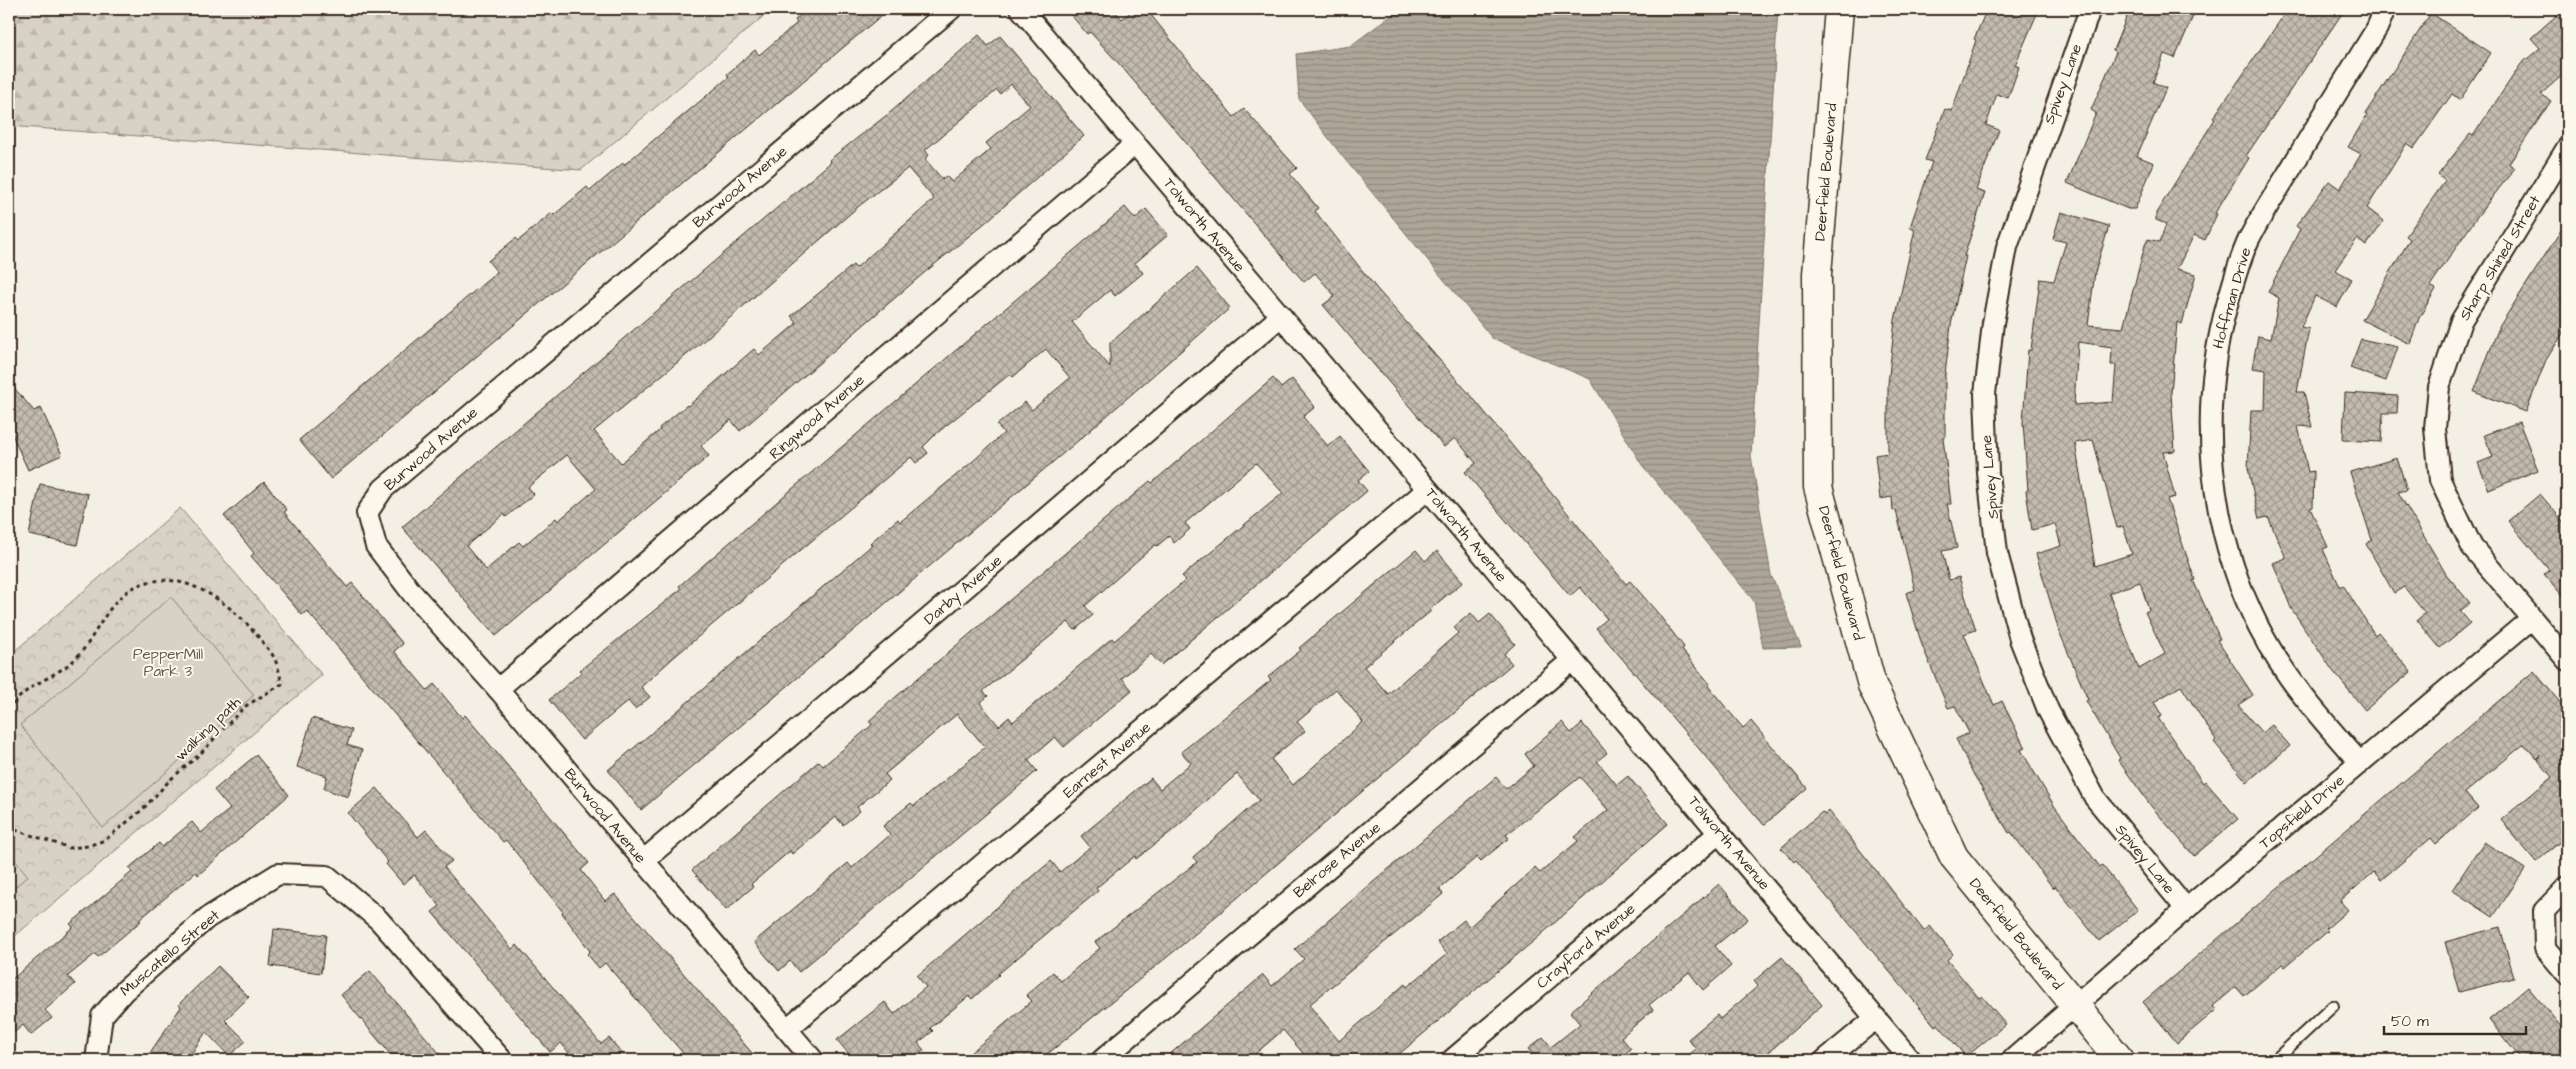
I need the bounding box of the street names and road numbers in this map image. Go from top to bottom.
street label: Spivey Lane [2039,41,2088,127]
street label: Deerfield Boulevard [1810,102,1843,242]
street label: Burwood Avenue [688,141,792,233]
street label: Tolworth Avenue [1158,173,1250,277]
street label: Sharp Shined Street [2454,192,2546,324]
street label: Hoffman Drive [2208,245,2256,351]
street label: Ringwood Avenue [765,370,870,465]
street label: Burwood Avenue [380,402,482,496]
street label: Spivey Lane [1976,434,2005,520]
street label: Tolworth Avenue [1420,483,1512,587]
street label: Deerfield Boulevard [1813,504,1869,643]
street label: Darby Avenue [919,550,1007,631]
street label: walking path [170,692,247,767]
street label: Earnest Avenue [1059,717,1155,803]
street label: Burwood Avenue [559,764,651,868]
street label: Topsfield Drive [2255,770,2349,854]
street label: Tolworth Avenue [1683,791,1775,895]
street label: Belrose Avenue [1289,817,1385,903]
street label: Spivey Lane [2110,820,2180,899]
street label: Deerfield Boulevard [1964,874,2068,995]
street label: Crayford Avenue [1532,898,1640,994]
street label: Muscatello Street [116,905,224,1001]

